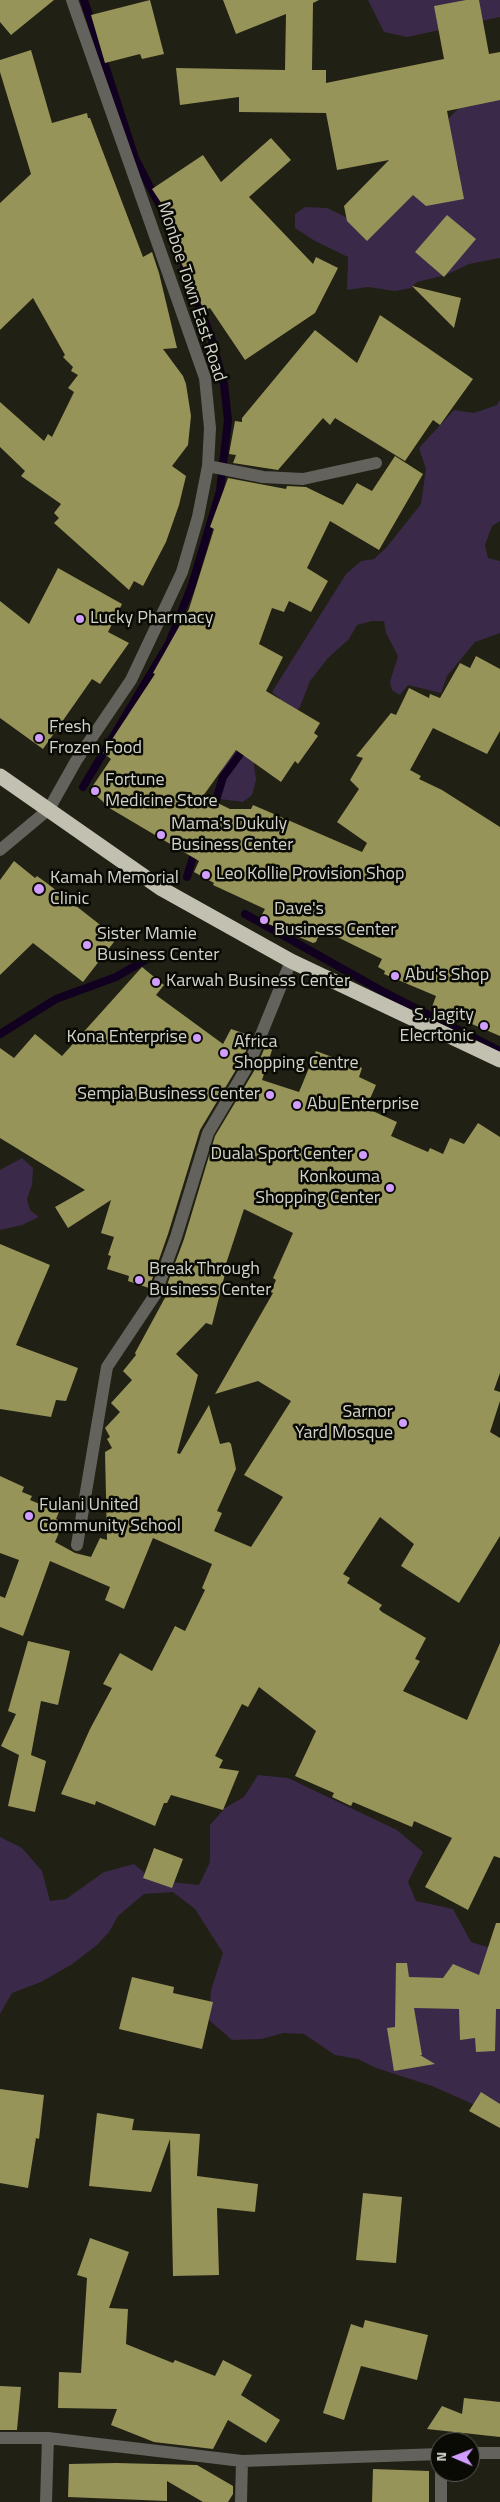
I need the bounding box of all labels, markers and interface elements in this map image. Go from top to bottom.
street label: Monboe Town East Road [152,200,230,384]
place label: Lucky Pharmacy [90,608,213,630]
marker: Lucky Pharmacy [74,613,86,625]
place label: Fresh Frozen Food [49,717,142,760]
marker: Fresh Frozen Food [33,732,45,744]
place label: Fortune Medicine Store [105,770,218,812]
marker: Fortune Medicine Store [89,785,101,797]
place label: Mama's Dukuly Business Center [171,814,293,856]
marker: Mama's Dukuly Business Center [155,829,167,841]
place label: Leo Kollie Provision Shop [216,864,404,886]
place label: Kamah Memorial Clinic [50,868,179,911]
marker: Leo Kollie Provision Shop [200,869,212,881]
marker: Kamah Memorial Clinic [32,882,46,896]
place label: Dave's Business Center [274,899,396,942]
marker: Dave's Business Center [258,914,270,926]
place label: Sister Mamie Business Center [97,924,219,966]
marker: Sister Mamie Business Center [81,939,93,951]
place label: Abu's Shop [405,965,489,987]
marker: Abu's Shop [389,970,401,982]
place label: Karwah Business Center [166,971,350,993]
marker: Karwah Business Center [150,976,162,988]
place label: S. Jagity Elecrtonic [399,1005,474,1048]
marker: S. Jagity Elecrtonic [478,1020,490,1032]
place label: Kona Enterprise [67,1027,187,1049]
marker: Kona Enterprise [191,1032,203,1044]
place label: Africa Shopping Centre [234,1032,358,1074]
marker: Africa Shopping Centre [218,1047,230,1059]
place label: Sempia Business Center [77,1084,260,1106]
marker: Sempia Business Center [264,1089,276,1101]
place label: Abu Enterprise [307,1094,419,1116]
marker: Abu Enterprise [291,1099,303,1111]
place label: Duala Sport Center [210,1144,353,1166]
marker: Duala Sport Center [357,1149,369,1161]
place label: Konkouma Shopping Center [255,1167,380,1210]
marker: Konkouma Shopping Center [384,1182,396,1194]
place label: Break Through Business Center [149,1259,271,1302]
marker: Break Through Business Center [133,1274,145,1286]
place label: Sarnor Yard Mosque [295,1402,393,1445]
marker: Sarnor Yard Mosque [397,1417,409,1429]
place label: Fulani United Community School [39,1495,181,1538]
marker: Fulani United Community School [23,1510,35,1522]
north arrow [430,2432,480,2482]
text: N [430,2452,451,2462]

